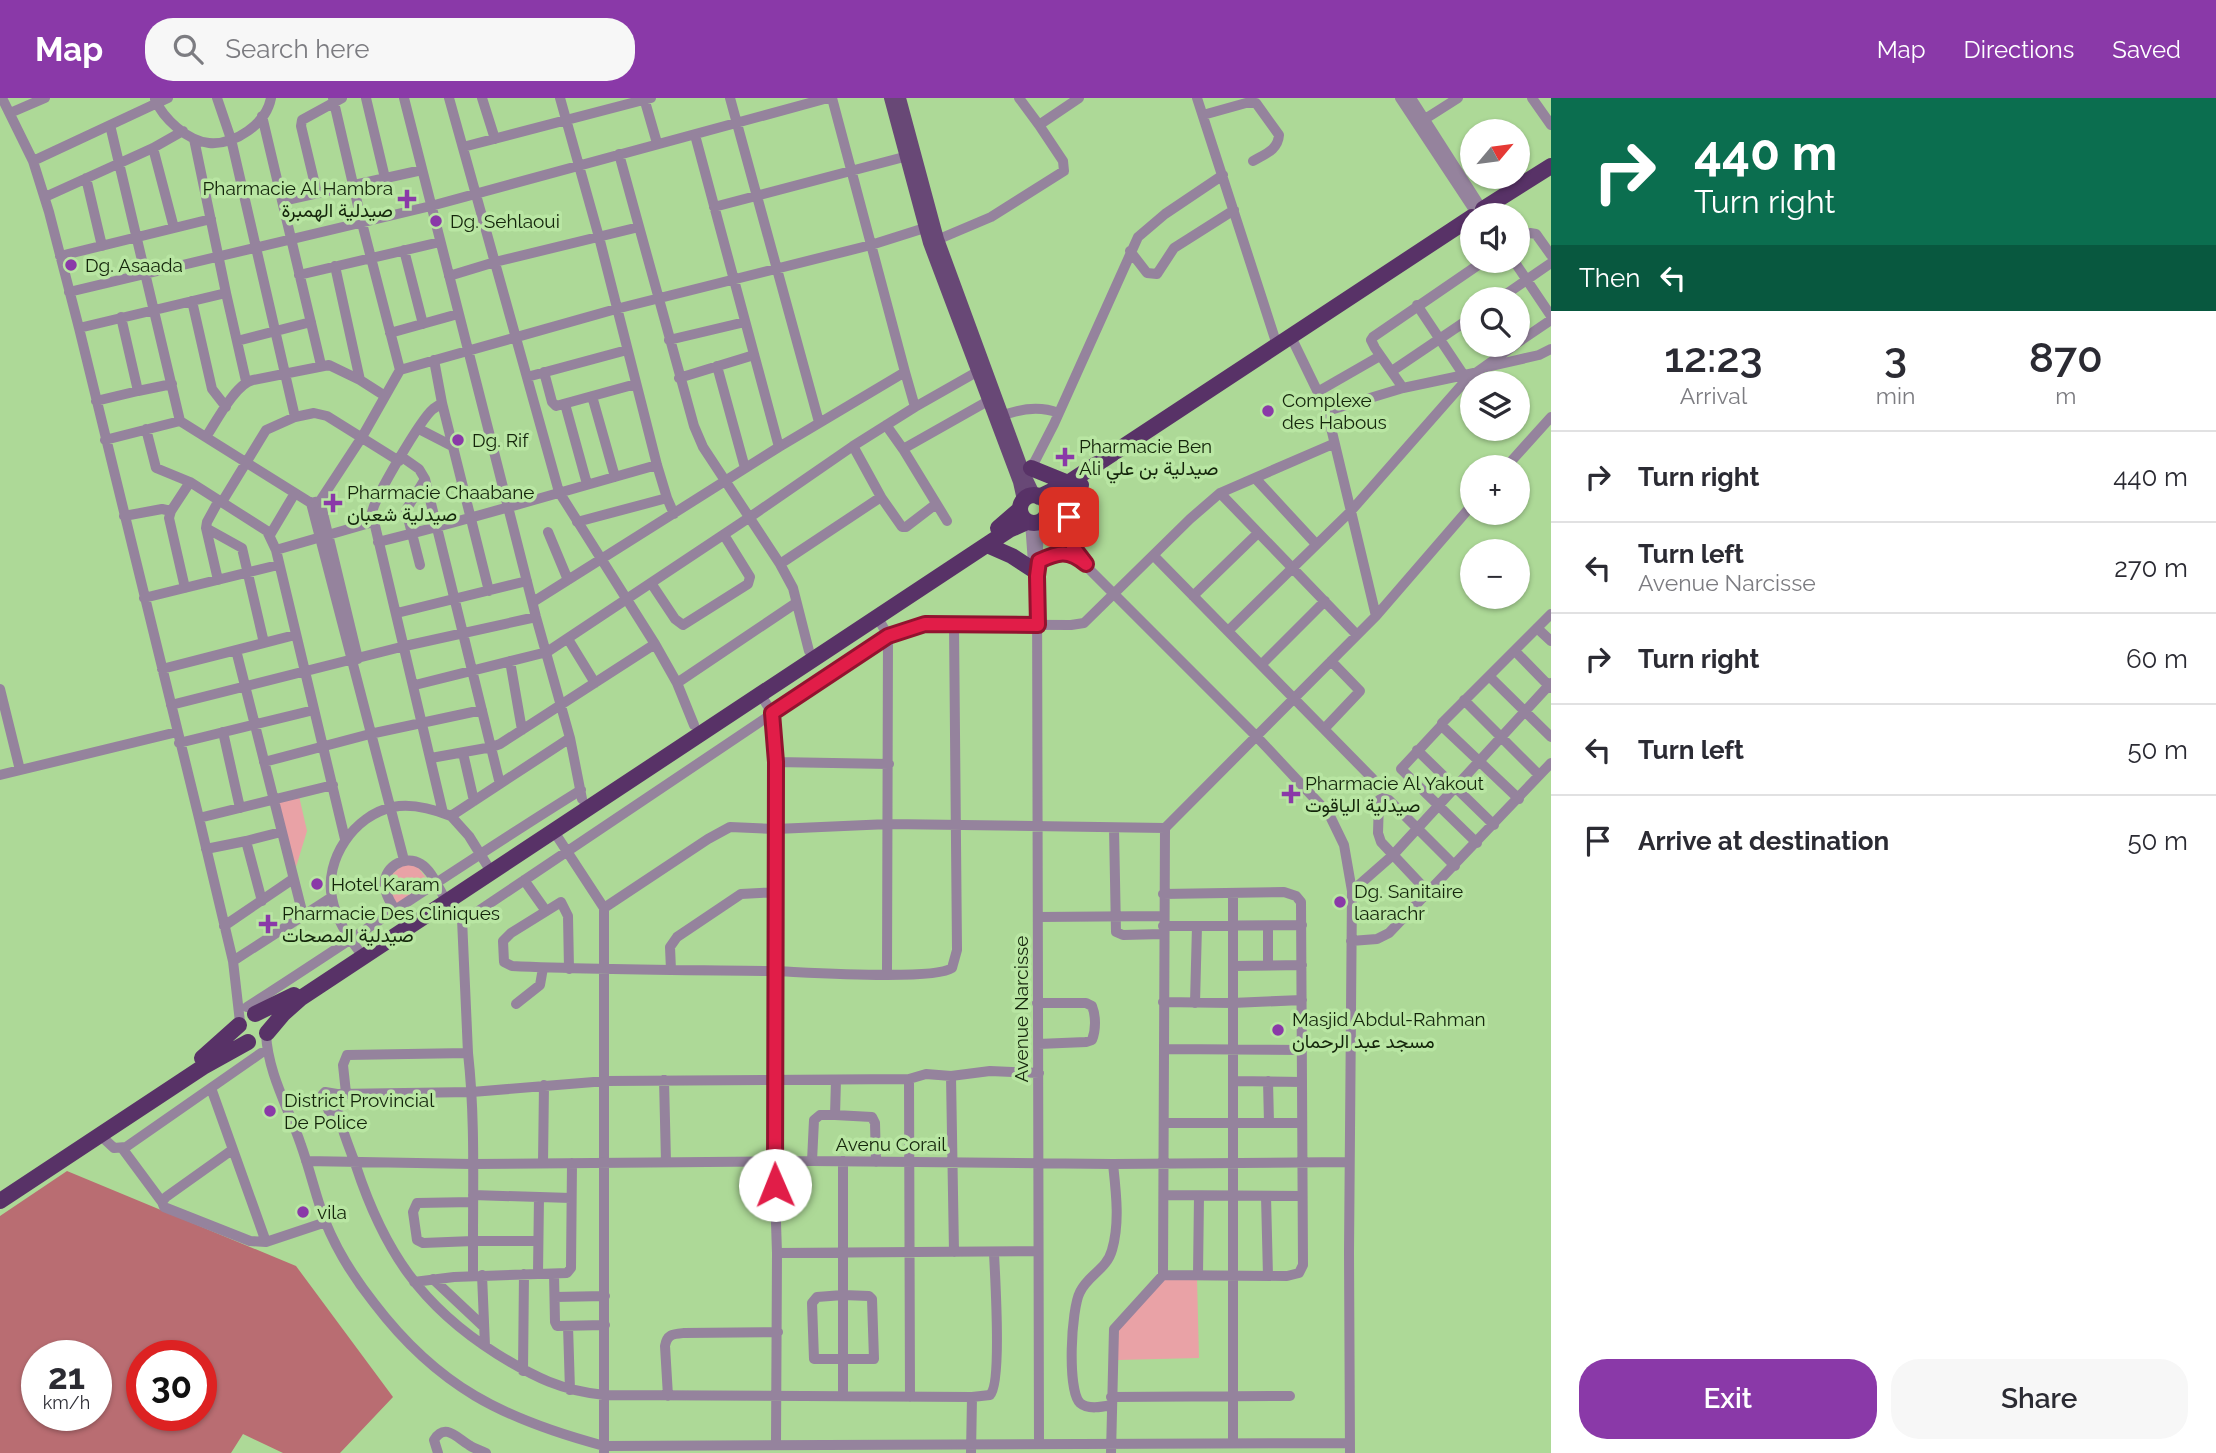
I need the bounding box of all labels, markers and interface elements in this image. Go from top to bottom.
search box [145,18,635,81]
text: Map [35,30,103,69]
icon: search [169,30,207,68]
text: Search here [225,34,370,64]
text: Map [1877,35,1926,64]
text: Directions [1964,35,2074,64]
text: Saved [2112,35,2181,64]
north arrow [1460,119,1530,189]
map controls [1460,119,1530,609]
text: 440 m [1694,124,1837,181]
icon: right [1579,126,1670,217]
place label: Pharmacie Al Hambra صيدلية الهمبرة [203,177,393,222]
text: Turn right [1694,183,1835,220]
marker: Pharmacie Al Hambra صيدلية الهمبرة [399,191,415,207]
button: sound [1460,203,1530,273]
place label: Dg. Sehlaoui [450,210,560,232]
marker: Dg. Sehlaoui [428,213,444,229]
place label: Dg. Asaada [85,254,183,276]
marker: Dg. Asaada [63,257,79,273]
icon: left [1654,259,1692,297]
text: Then [1579,263,1640,293]
button: search [1460,287,1530,357]
text: 12:23 [1664,333,1763,382]
text: 3 [1884,333,1907,382]
text: 870 [2029,333,2103,382]
button: layers [1460,371,1530,441]
text: Arrival [1680,382,1747,409]
text: min [1876,382,1915,409]
text: m [2055,382,2076,409]
place label: Complexe des Habous [1282,389,1387,433]
marker: Complexe des Habous [1260,403,1276,419]
place label: Dg. Rif [472,429,529,451]
marker: Dg. Rif [450,432,466,448]
place label: Pharmacie Ben Ali صيدلية بن علي [1079,435,1218,484]
marker: Pharmacie Ben Ali صيدلية بن علي [1057,449,1073,465]
button: + [1460,455,1530,525]
icon: right [1579,458,1617,496]
text: Turn right [1638,462,1759,492]
text: 440 m [2113,462,2188,492]
place label: Pharmacie Chaabane صيدلية شعبان [347,481,534,526]
pin [1039,487,1099,547]
marker: Pharmacie Chaabane صيدلية شعبان [325,495,341,511]
icon: arrive [1050,498,1088,536]
button: − [1460,539,1530,609]
text: Turn left [1638,539,1744,569]
icon: left [1579,549,1617,587]
text: 270 m [2114,553,2188,583]
text: Avenue Narcisse [1638,569,1816,596]
icon: right [1579,640,1617,678]
text: Turn right [1638,644,1759,674]
text: 60 m [2126,644,2188,674]
icon: left [1579,731,1617,769]
text: Turn left [1638,735,1744,765]
text: 50 m [2127,735,2188,765]
place label: Pharmacie Al Yakout صيدلية الياقوت [1305,772,1484,817]
marker: Pharmacie Al Yakout صيدلية الياقوت [1283,786,1299,802]
icon: arrive [1579,822,1617,860]
text: Arrive at destination [1638,826,1889,856]
text: 50 m [2127,826,2188,856]
place label: Hotel Karam [331,873,440,895]
marker: Hotel Karam [309,876,325,892]
place label: Dg. Sanitaire laarachr [1354,880,1463,924]
marker: Dg. Sanitaire laarachr [1332,894,1348,910]
place label: Pharmacie Des Cliniques صيدلية المصحات [282,902,500,947]
marker: Pharmacie Des Cliniques صيدلية المصحات [260,916,276,932]
street label: Avenue Narcisse [1010,936,1032,1082]
place label: Masjid Abdul-Rahman مسجد عبد الرحمان [1292,1008,1486,1053]
marker: Masjid Abdul-Rahman مسجد عبد الرحمان [1270,1022,1286,1038]
place label: District Provincial De Police [284,1089,435,1133]
marker: District Provincial De Police [262,1103,278,1119]
street label: Avenu Corail [836,1133,947,1155]
position arrow [738,1148,812,1222]
place label: vila [317,1201,347,1223]
marker: vila [295,1204,311,1220]
speed limit sign: 30 [126,1340,217,1431]
text: 21 [48,1356,85,1397]
button: Exit [1579,1359,1877,1439]
button: Share [1891,1359,2188,1439]
text: km/h [43,1392,90,1413]

